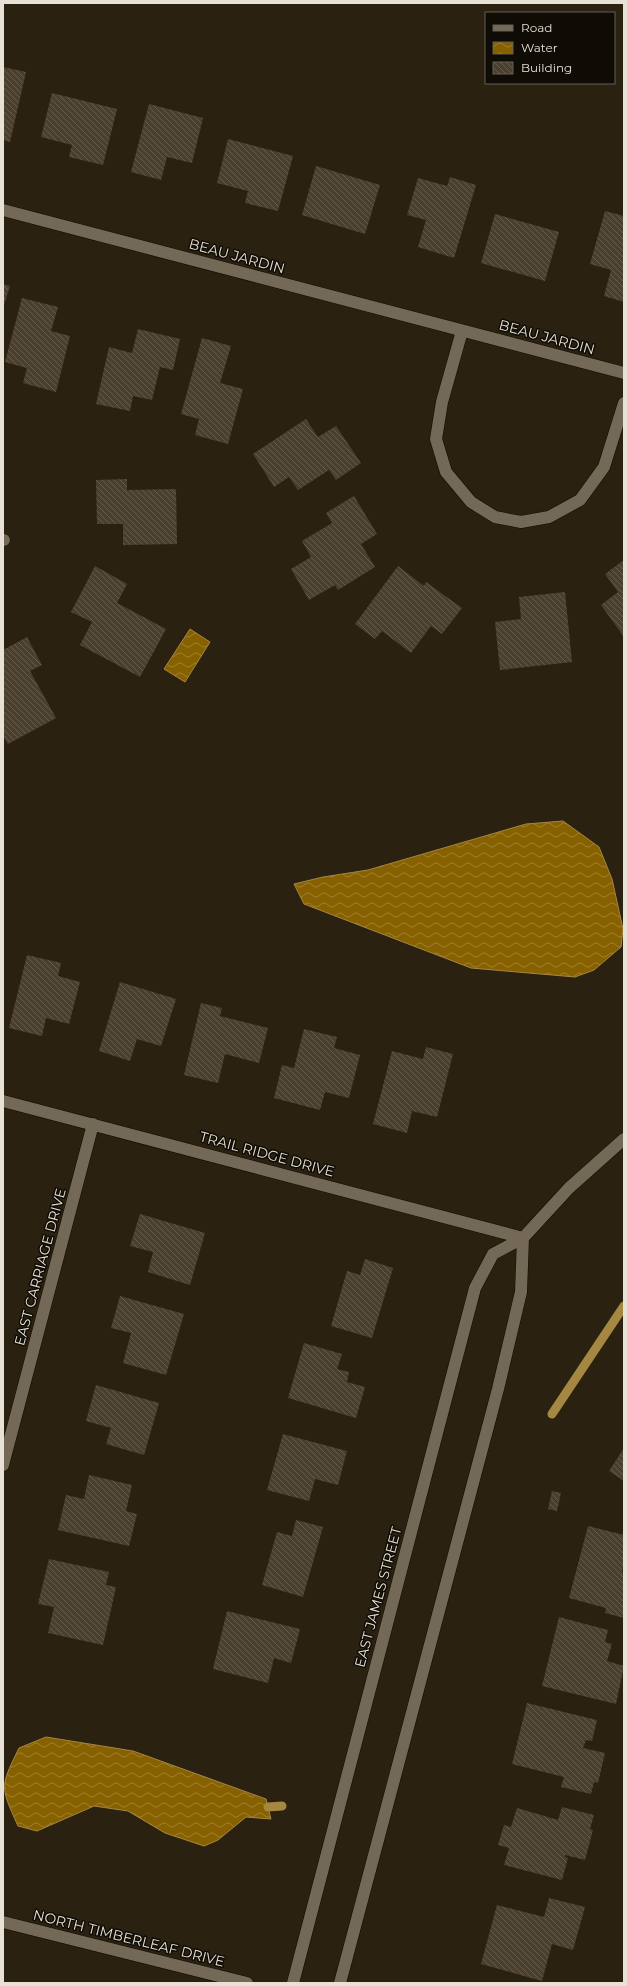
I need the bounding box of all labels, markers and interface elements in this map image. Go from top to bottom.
legend [485,12,615,84]
text: Road [521,20,552,35]
text: Water [521,40,558,55]
text: Building [521,60,572,75]
street label: BEAU JARDIN [187,235,287,277]
street label: BEAU JARDIN [497,316,597,358]
street label: TRAIL RIDGE DRIVE [198,1127,336,1181]
street label: EAST CARRIAGE DRIVE [10,1186,70,1348]
street label: EAST JAMES STREET [351,1525,405,1669]
street label: NORTH TIMBERLEAF DRIVE [31,1905,227,1971]

